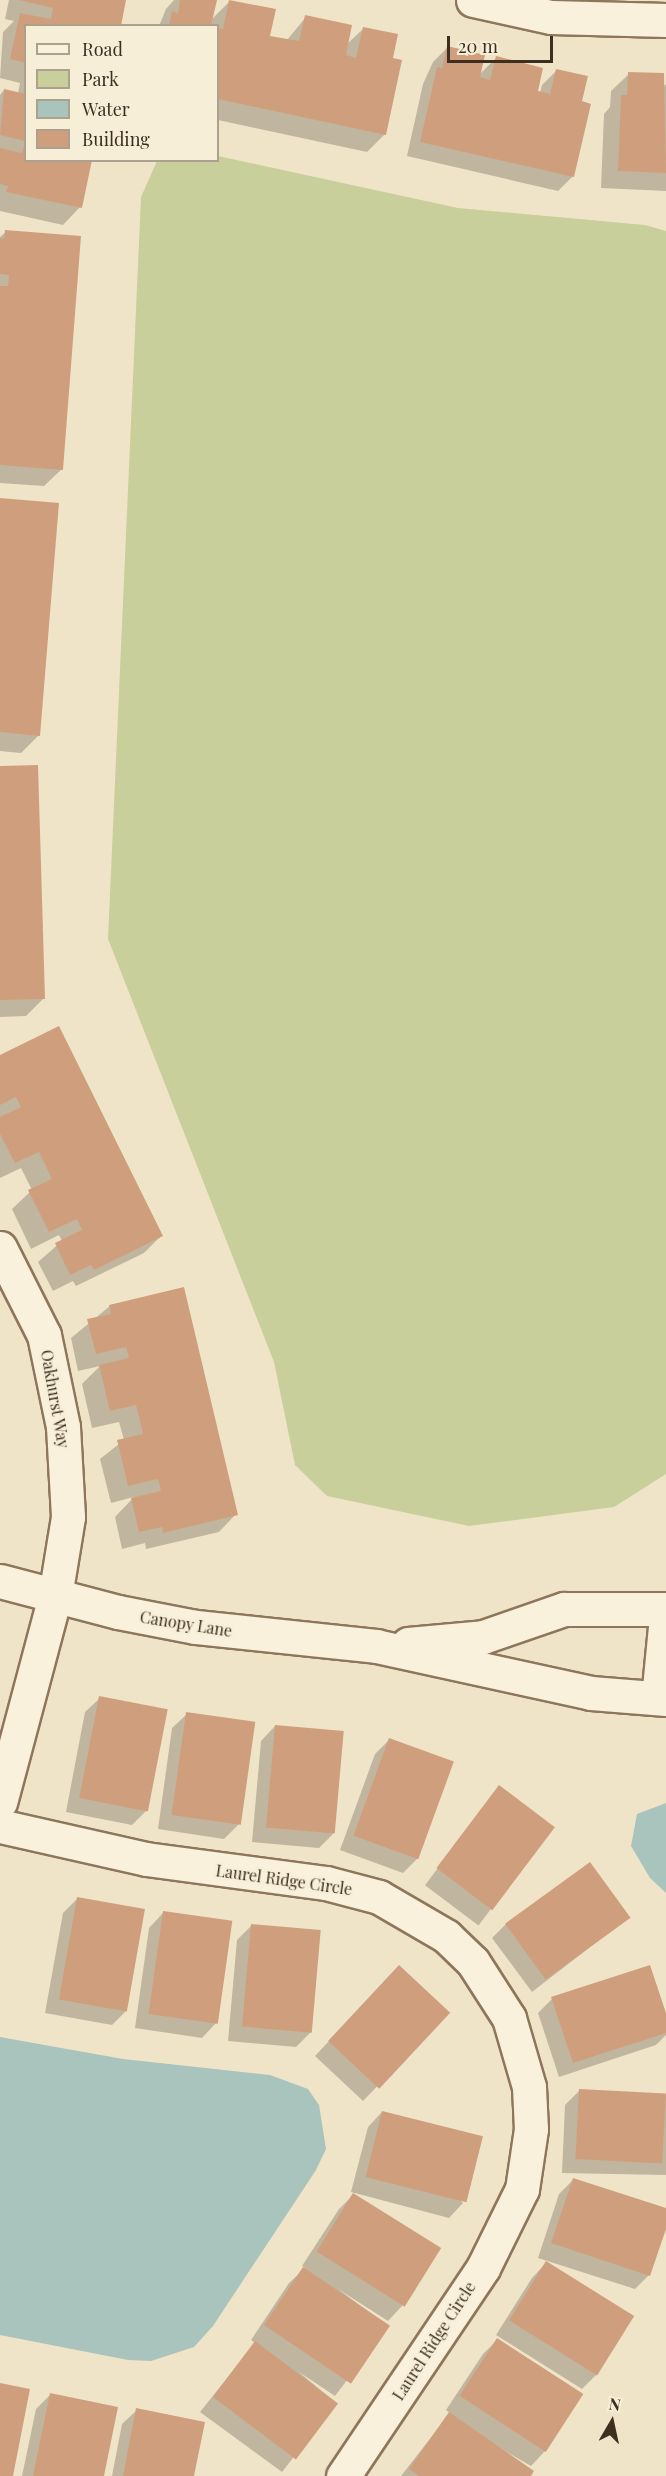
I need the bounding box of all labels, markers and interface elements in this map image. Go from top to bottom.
legend [24,24,219,162]
scale bar [450,24,556,62]
text: 20 m [458,34,498,58]
text: Road [82,37,123,61]
text: Park [82,67,119,91]
text: Water [82,97,130,121]
text: Building [82,127,150,151]
street label: Oakhurst Way [37,1348,73,1450]
street label: Canopy Lane [138,1607,234,1641]
street label: Laurel Ridge Circle [215,1861,353,1899]
street label: Laurel Ridge Circle [388,2278,480,2404]
north arrow [582,2392,642,2452]
text: N [608,2392,622,2415]

